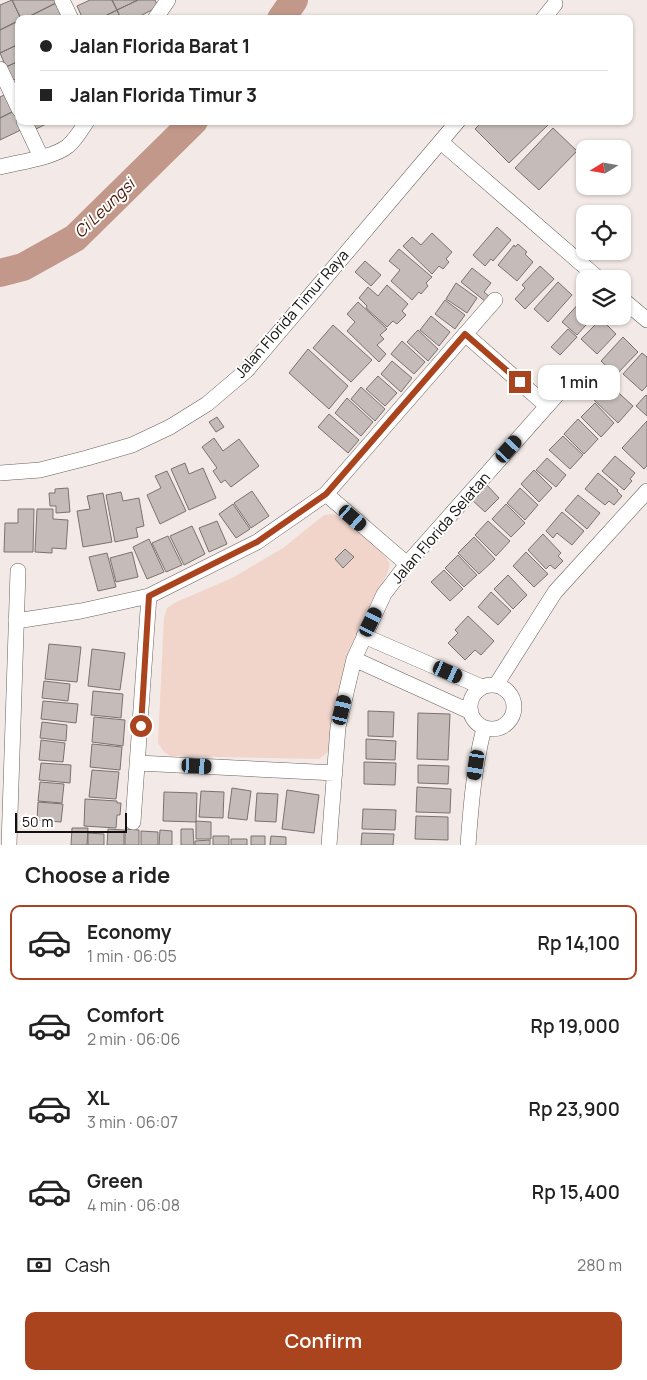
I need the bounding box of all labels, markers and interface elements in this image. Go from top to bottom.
text: Jalan Florida Barat 1 [70,33,250,59]
text: Jalan Florida Timur 3 [70,82,257,108]
north arrow [576,140,631,195]
map controls [576,140,631,325]
water label: Ci Leungsi [69,172,141,242]
button: locate [576,205,631,260]
street label: Jalan Florida Timur Raya [230,245,353,382]
button: layers [576,270,631,325]
callout: 1 min [538,364,620,400]
route end [509,371,531,393]
text: 1 min [560,371,598,393]
car [493,433,524,465]
street label: Jalan Florida Selatan [386,467,495,588]
car [336,502,369,534]
car [357,605,384,639]
car [431,659,464,685]
car [331,694,352,726]
route start [130,715,152,737]
car [466,749,485,781]
car [181,758,212,774]
scale bar [15,810,128,833]
text: 50 m [22,812,53,831]
text: Choose a ride [25,860,170,890]
text: Economy [87,919,171,945]
icon: car [27,920,72,965]
text: Rp 14,100 [538,930,620,956]
text: 1 min · 06:05 [87,945,177,967]
text: Comfort [87,1002,164,1028]
icon: car [27,1003,72,1048]
text: Rp 19,000 [531,1013,620,1039]
text: 2 min · 06:06 [87,1028,180,1050]
text: XL [87,1085,110,1111]
icon: car [27,1086,72,1131]
text: Rp 23,900 [529,1096,620,1122]
text: 3 min · 06:07 [87,1111,178,1133]
text: Green [87,1168,143,1194]
icon: car [27,1169,72,1214]
text: Rp 15,400 [532,1179,620,1205]
text: 4 min · 06:08 [87,1194,180,1216]
icon: cash [25,1251,53,1279]
text: Cash [65,1252,110,1278]
text: 280 m [577,1254,622,1276]
button: Confirm [25,1312,622,1370]

